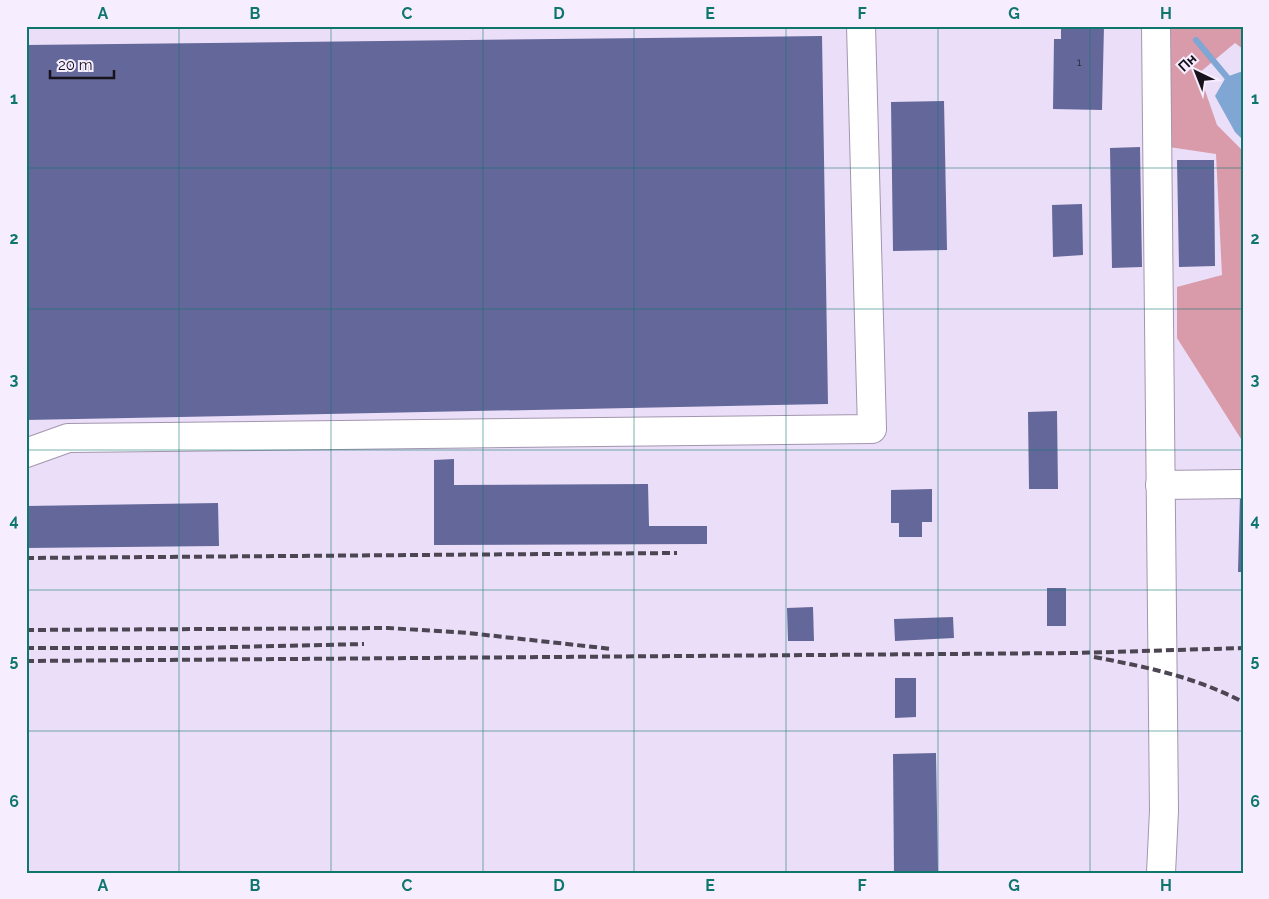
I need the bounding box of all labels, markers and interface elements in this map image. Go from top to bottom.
text: A [98,4,109,23]
text: B [250,4,261,23]
text: C [402,4,413,23]
text: D [553,4,565,23]
text: E [705,4,715,23]
text: F [857,4,867,23]
text: G [1008,4,1020,23]
text: H [1160,4,1172,23]
scale bar [50,48,114,80]
north arrow [1172,48,1222,98]
text: Пн [1175,50,1199,75]
text: 20 m [58,56,93,74]
house number: 1 [1077,56,1082,69]
text: 1 [10,89,18,108]
text: 1 [1251,89,1259,108]
text: 2 [9,229,19,248]
text: 2 [1250,229,1260,248]
text: 3 [10,370,19,389]
text: 3 [1251,370,1260,389]
text: 4 [9,511,19,530]
text: 4 [1250,511,1260,530]
text: 5 [10,651,19,670]
text: 5 [1251,651,1260,670]
text: 6 [9,792,19,811]
text: 6 [1250,792,1260,811]
text: A [98,876,109,895]
text: B [250,876,261,895]
text: C [402,876,413,895]
text: D [553,876,565,895]
text: E [705,876,715,895]
text: F [857,876,867,895]
text: G [1008,876,1020,895]
text: H [1160,876,1172,895]

